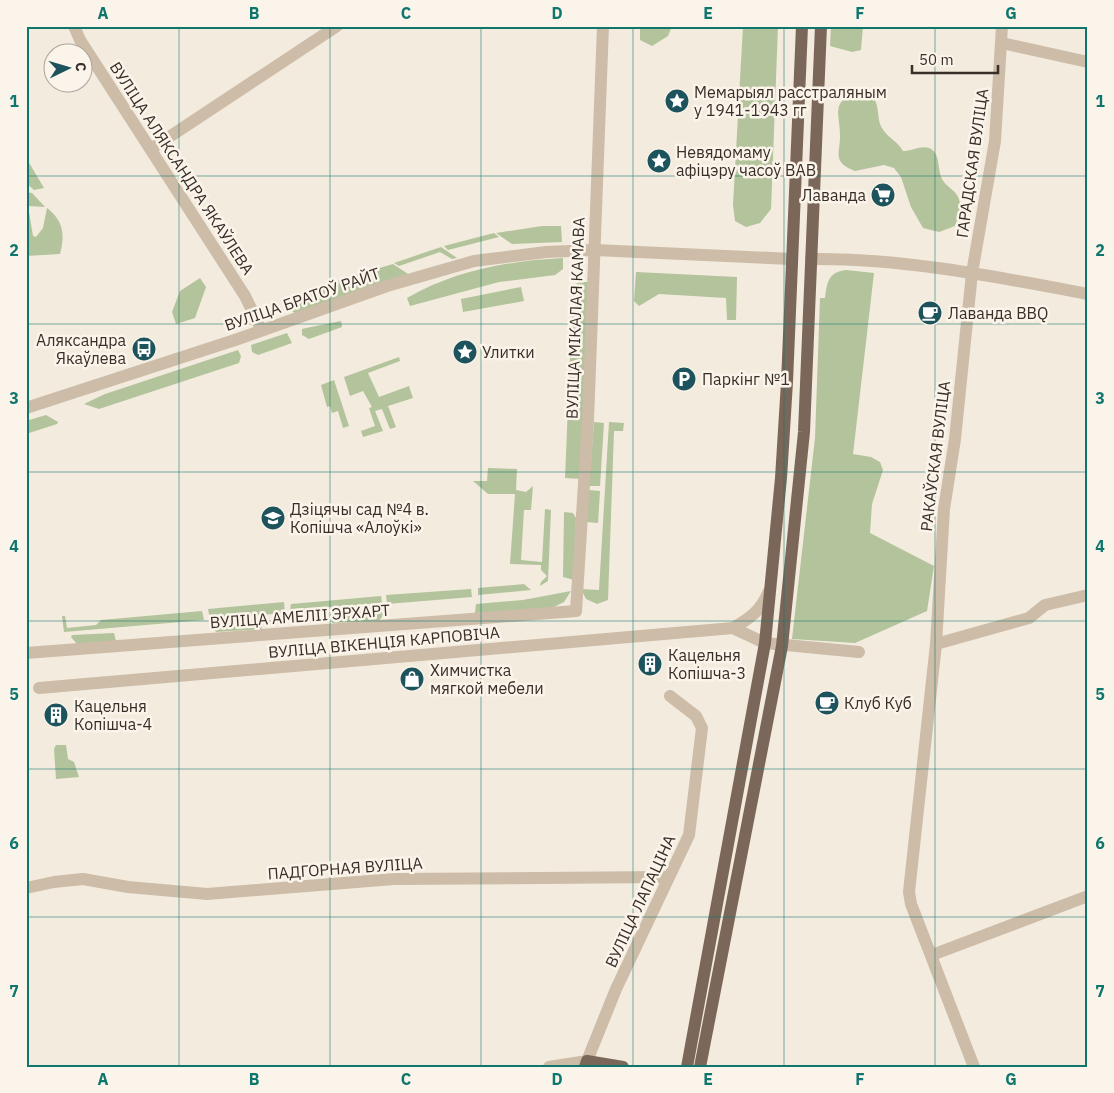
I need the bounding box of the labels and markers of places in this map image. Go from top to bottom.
place label: Мемарыял расстраляным у 1941-1943 гг [694,82,887,120]
place icon: Мемарыял расстраляным у 1941-1943 гг [664,88,690,114]
place label: Невядомаму афіцэру часоў ВАВ [676,142,816,180]
place icon: Невядомаму афіцэру часоў ВАВ [646,148,672,174]
supermarket icon: Лаванда [870,182,896,208]
place label: Лаванда [802,185,866,205]
cafe icon: Лаванда BBQ [917,300,943,326]
place label: Лаванда BBQ [948,303,1048,323]
place label: Аляксандра Якаўлева [36,330,126,368]
bus stop icon: Аляксандра Якаўлева [131,336,157,362]
place icon: Улитки [452,339,478,365]
place label: Улитки [482,342,535,362]
parking icon: Паркінг №1 [671,366,697,392]
place label: Паркінг №1 [702,369,790,389]
place label: Дзіцячы сад №4 в. Копішча «Алоўкі» [290,499,429,537]
school or university icon: Дзіцячы сад №4 в. Копішча «Алоўкі» [260,505,286,531]
place label: Кацельня Копішча-3 [668,645,746,683]
building icon: Кацельня Копішча-3 [637,651,663,677]
place label: Химчистка мягкой мебели [430,660,544,698]
shop icon: Химчистка мягкой мебели [399,666,425,692]
cafe icon: Клуб Куб [814,690,840,716]
place label: Клуб Куб [844,693,912,713]
place label: Кацельня Копішча-4 [74,696,152,734]
building icon: Кацельня Копішча-4 [43,702,69,728]

